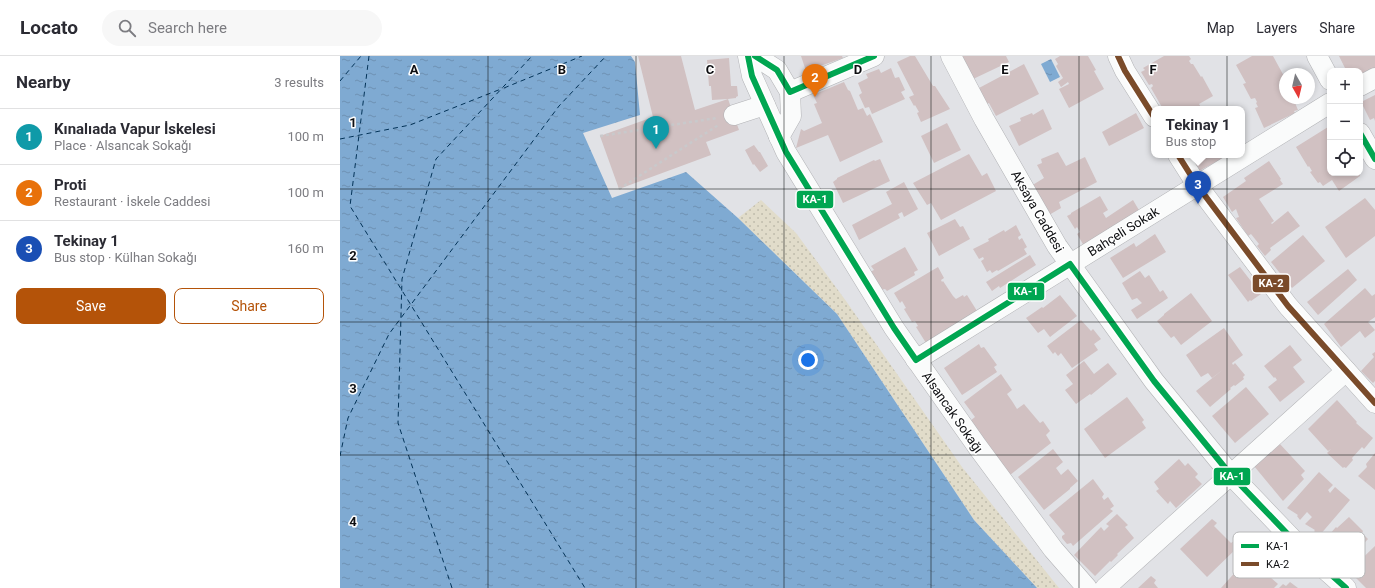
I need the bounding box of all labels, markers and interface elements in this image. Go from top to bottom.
search box [102,10,382,46]
text: Locato [20,16,78,39]
icon: search [116,17,138,39]
text: Search here [148,19,227,37]
text: Map [1207,20,1234,36]
text: Layers [1256,20,1297,36]
text: Share [1319,20,1355,36]
text: A [410,62,419,77]
text: B [558,62,566,77]
text: C [706,62,715,77]
text: D [854,62,862,77]
text: E [1001,62,1009,77]
text: F [1149,62,1157,77]
pin: 2 [802,64,828,97]
north arrow [1279,68,1315,104]
map controls [1327,68,1363,176]
button: + [1327,68,1363,104]
text: Nearby [16,72,71,92]
text: 3 results [274,75,324,90]
button: − [1327,104,1363,140]
popup [1151,106,1245,158]
text: 1 [349,115,357,130]
pin: 1 [643,116,669,149]
text: Tekinay 1 [1166,116,1230,134]
text: Kınalıada Vapur İskelesi [54,120,216,138]
text: 1 [25,129,33,144]
text: 100 m [287,129,324,144]
text: Bus stop [1166,134,1216,149]
text: Place · Alsancak Sokağı [54,138,192,153]
button: locate [1327,140,1363,176]
street label: Aksaya Caddesi [1008,168,1067,255]
pin: 3 [1185,171,1211,204]
text: Proti [54,176,86,194]
text: 2 [25,185,33,200]
text: 100 m [287,185,324,200]
line badge: KA-1 [796,190,834,209]
text: KA-1 [802,193,828,206]
text: Restaurant · İskele Caddesi [54,194,210,209]
street label: Bahçeli Sokak [1085,203,1162,259]
text: Tekinay 1 [54,232,119,250]
text: 3 [25,241,33,256]
text: 160 m [287,241,324,256]
text: 2 [349,248,357,263]
text: Bus stop · Külhan Sokağı [54,250,197,265]
line badge: KA-2 [1252,274,1290,293]
text: KA-2 [1258,277,1284,290]
line badge: KA-1 [1007,282,1045,301]
text: KA-1 [1013,285,1039,298]
button: Save [16,288,166,324]
button: Share [174,288,324,324]
your location [798,350,818,370]
street label: Alsancak Sokağı [919,369,986,456]
text: 3 [349,381,357,396]
line badge: KA-1 [1213,467,1251,486]
text: KA-1 [1219,470,1245,483]
text: 4 [349,514,357,529]
legend [1233,532,1365,578]
text: KA-1 [1266,540,1289,553]
text: KA-2 [1266,558,1289,571]

